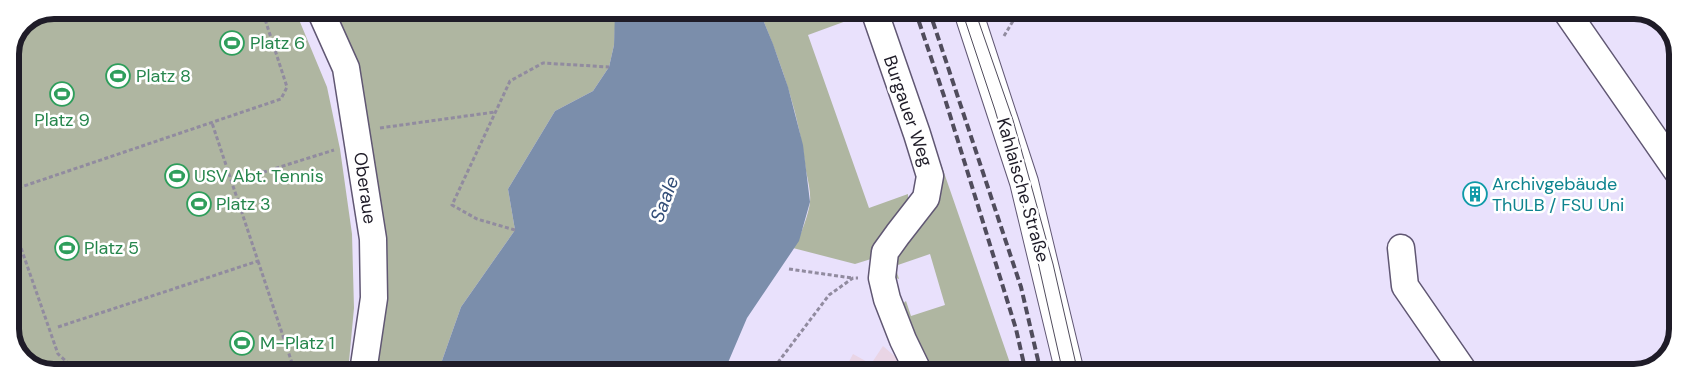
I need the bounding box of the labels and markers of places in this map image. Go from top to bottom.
sports icon: Platz 6 [219,30,245,56]
place label: Platz 6 [250,31,305,55]
sports icon: Platz 8 [105,63,131,89]
place label: Platz 8 [136,64,191,88]
sports icon: Platz 9 [49,81,75,107]
place label: Platz 9 [34,108,90,132]
sports icon: USV Abt. Tennis [164,163,190,189]
place label: USV Abt. Tennis [194,164,324,188]
place label: Archivgebäude ThULB / FSU Uni [1492,172,1624,217]
building icon: Archivgebäude ThULB / FSU Uni [1462,181,1488,207]
sports icon: Platz 3 [186,191,212,217]
place label: Platz 3 [216,192,271,216]
sports icon: Platz 5 [54,235,80,261]
place label: Platz 5 [84,236,139,260]
sports icon: M-Platz 1 [229,330,255,356]
place label: M-Platz 1 [260,331,335,355]

